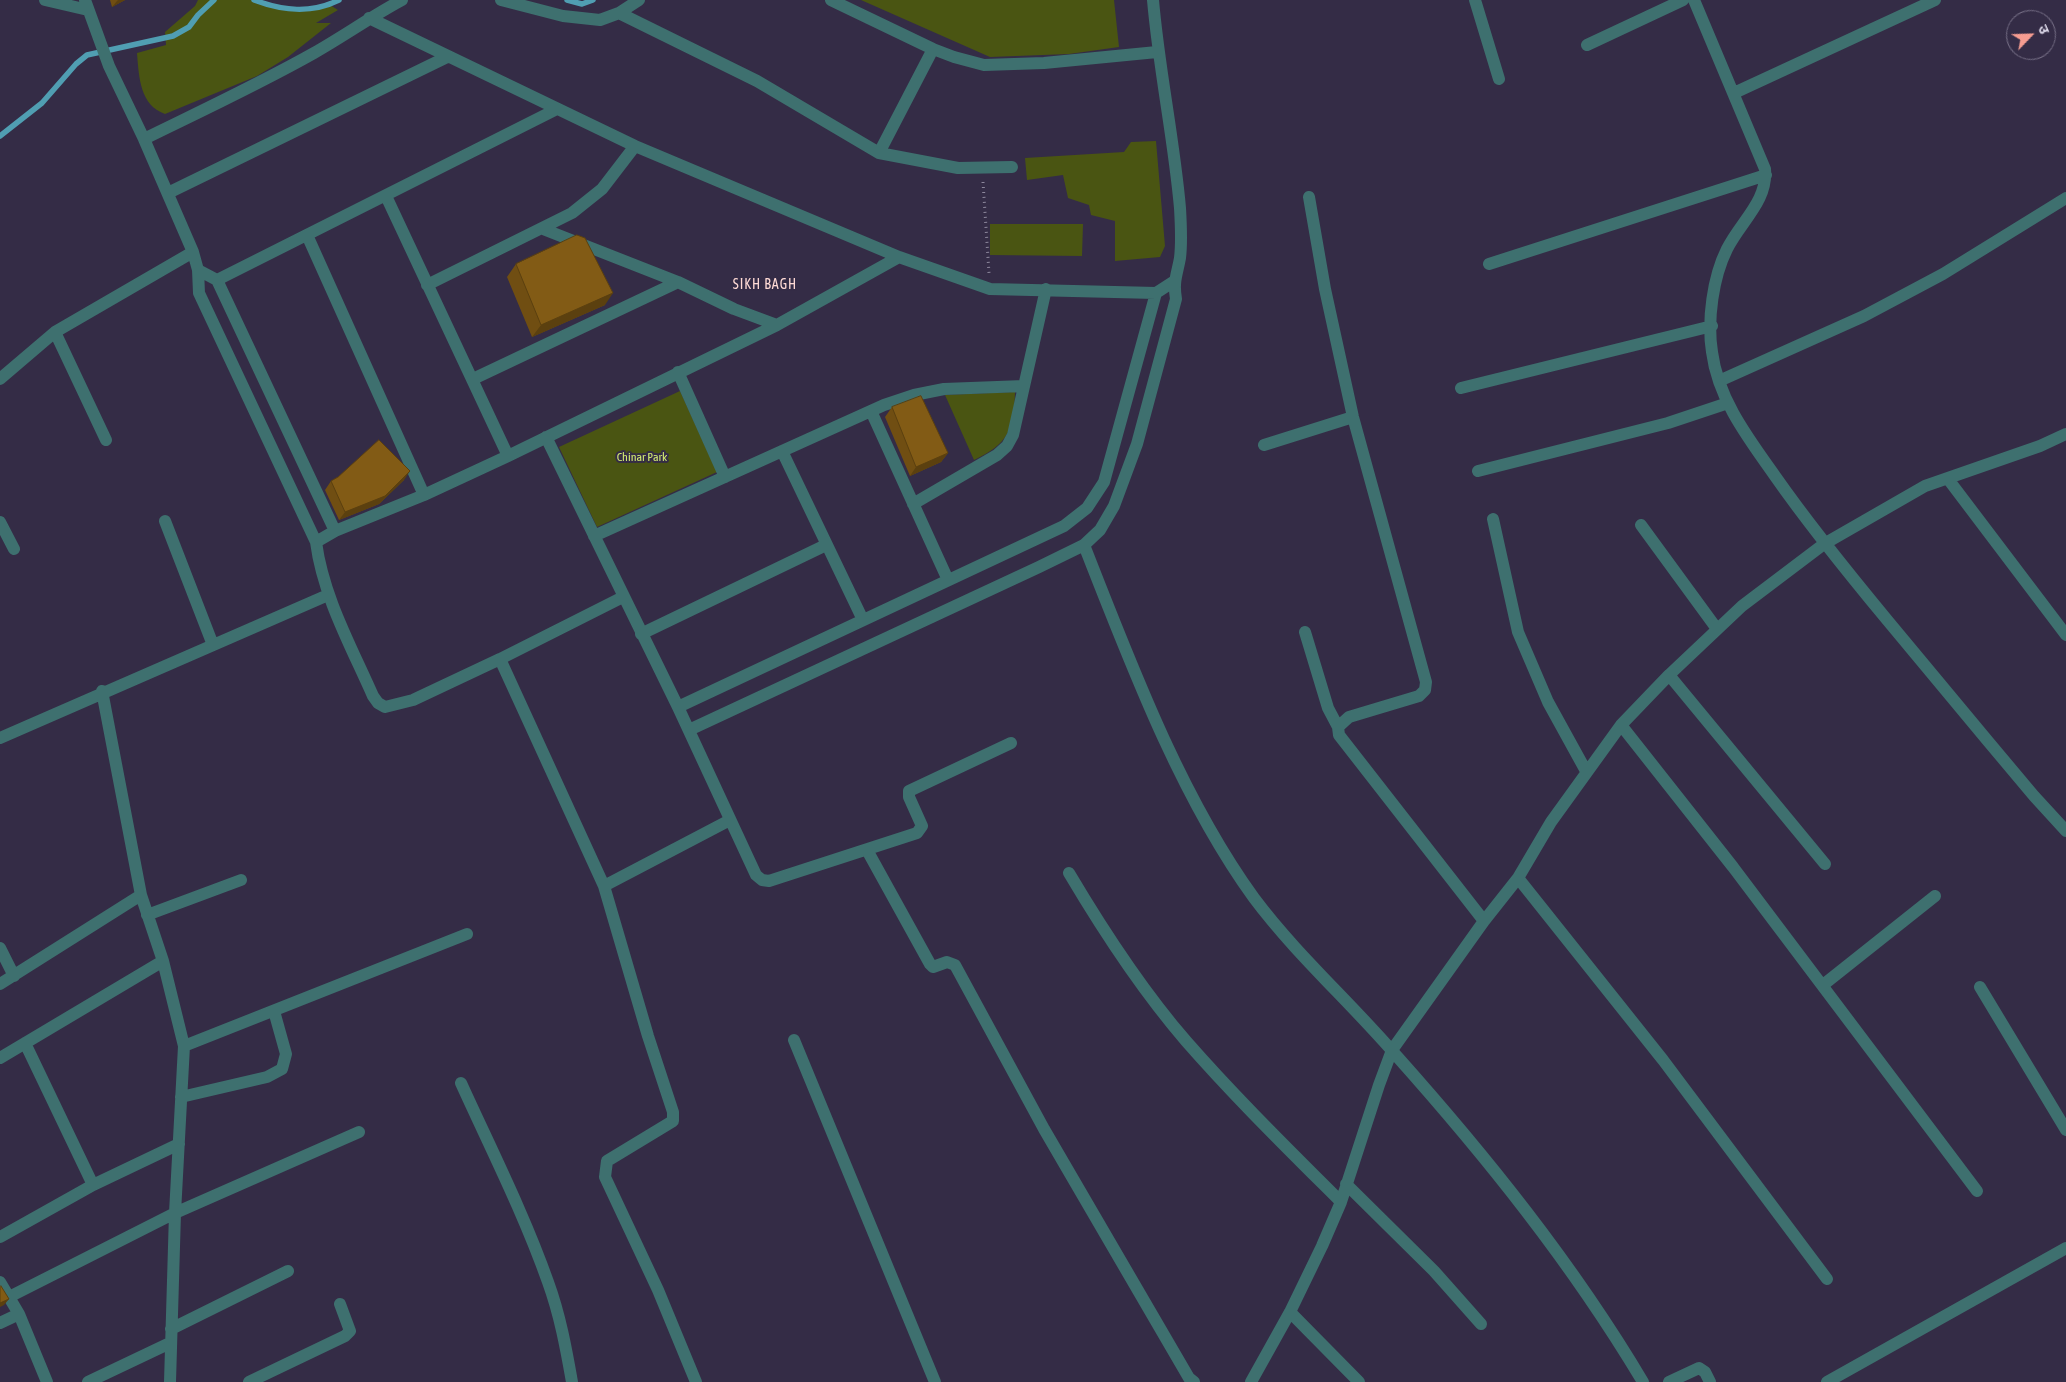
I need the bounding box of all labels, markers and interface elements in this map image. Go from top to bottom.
north arrow [2006,10,2056,60]
text: उ [2035,22,2053,36]
district label: SIKH BAGH [732,277,798,293]
park label: Chinar Park [617,450,667,464]

